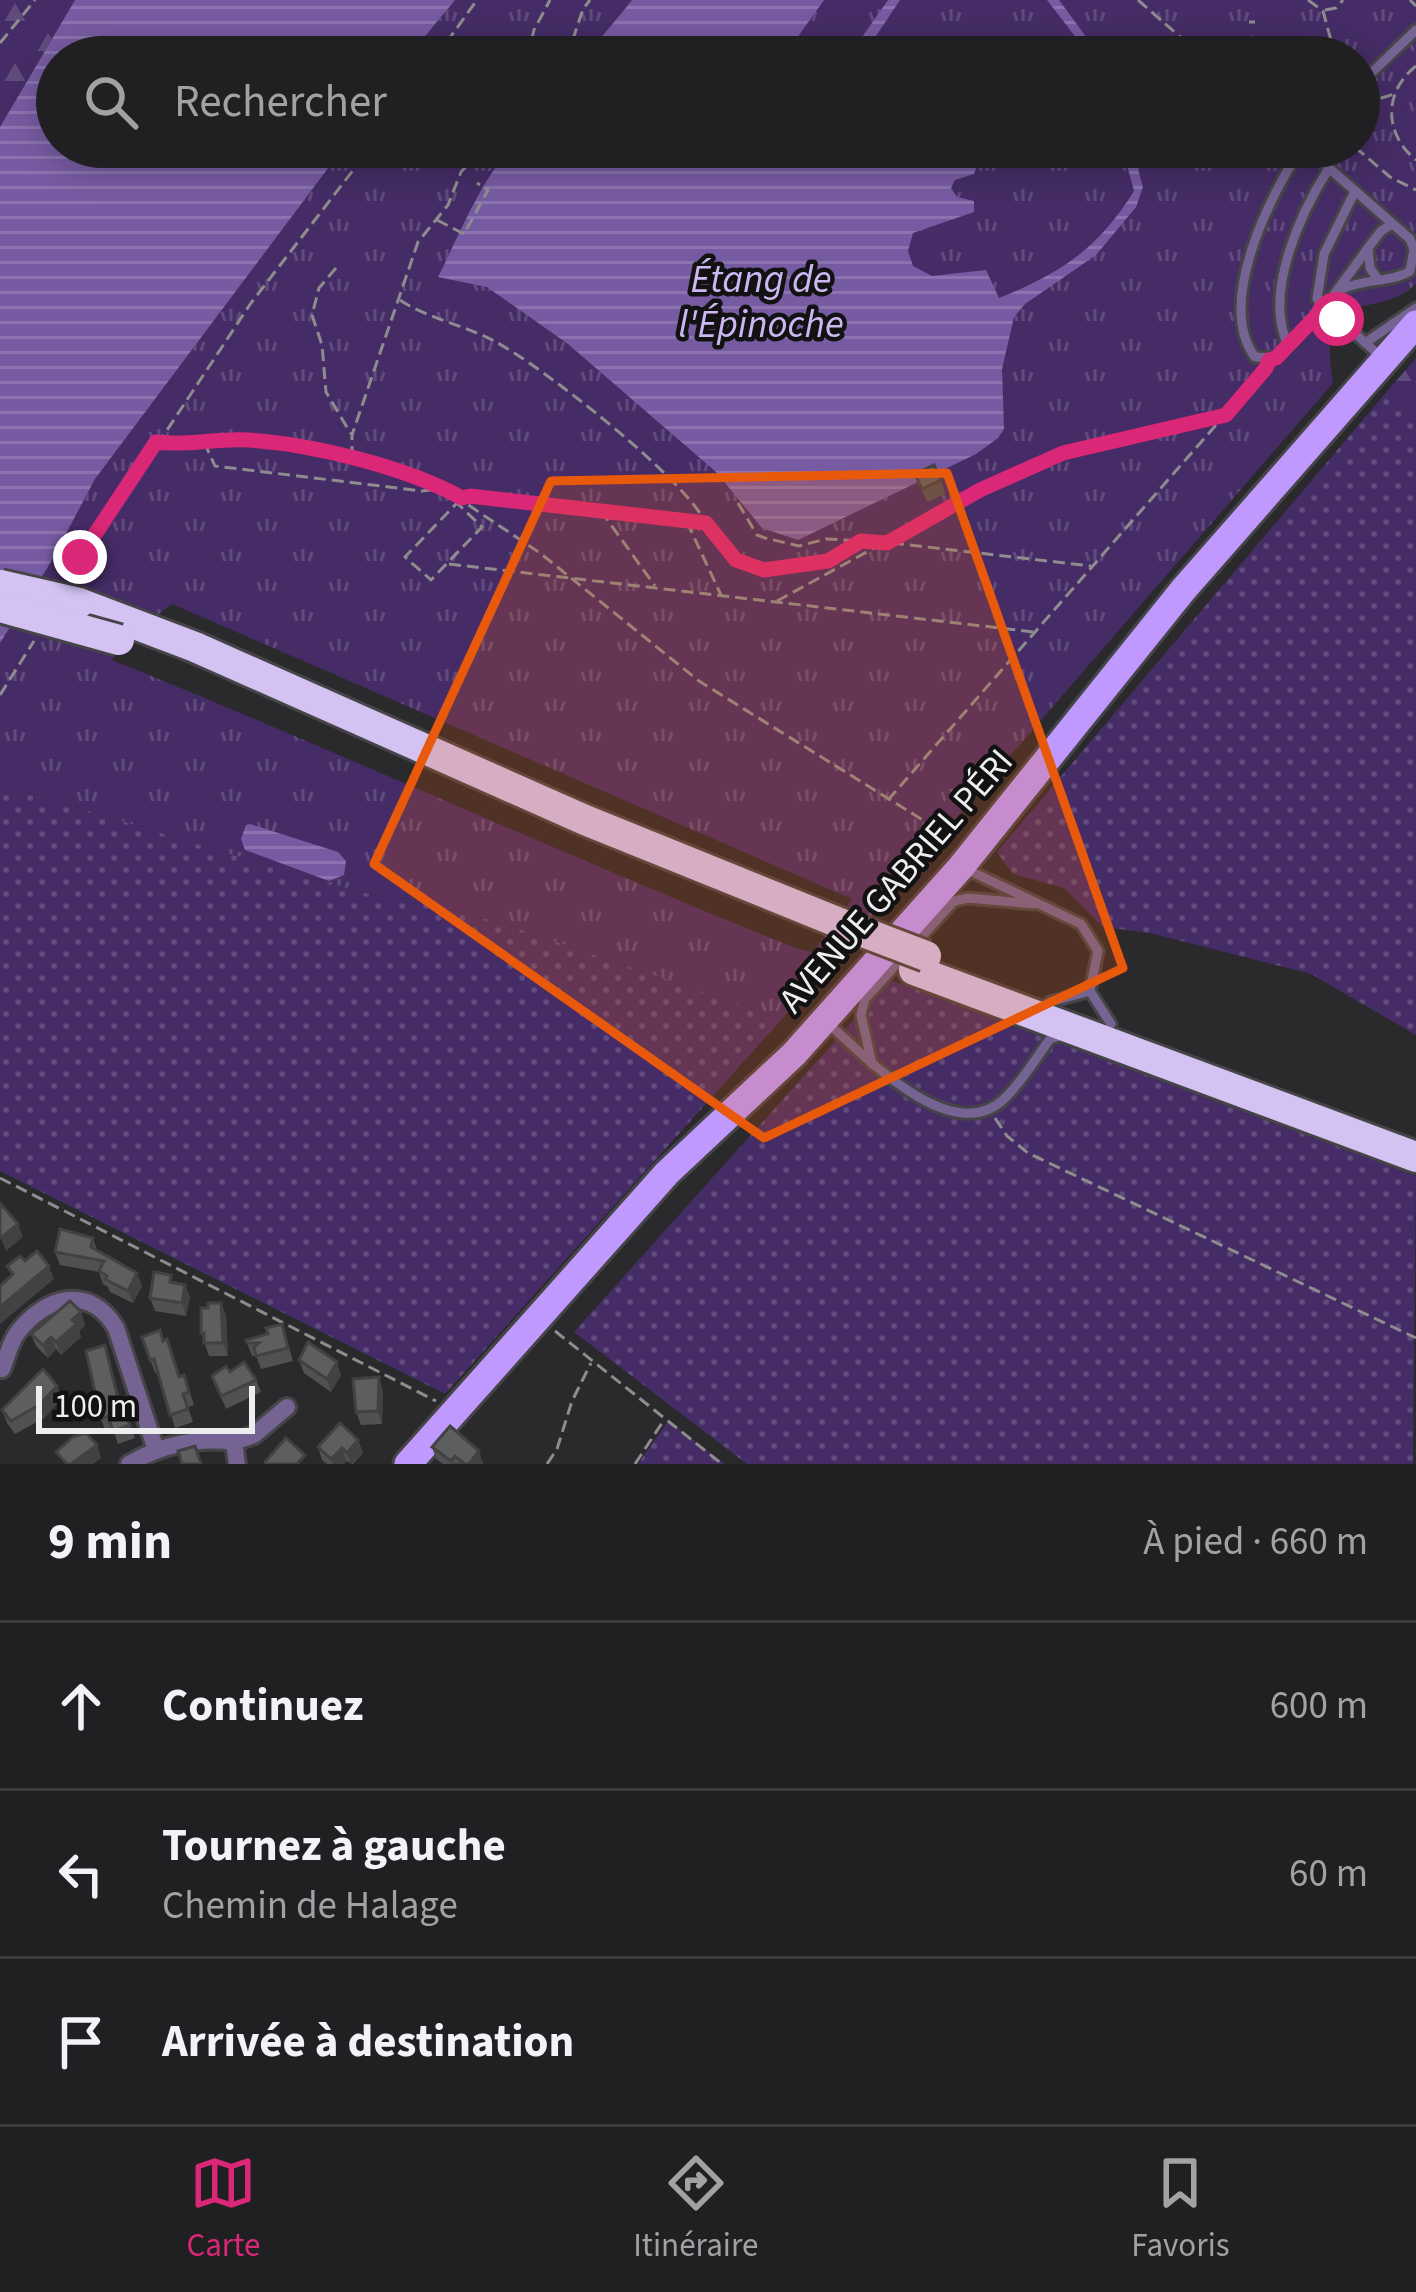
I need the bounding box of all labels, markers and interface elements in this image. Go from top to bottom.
search box [36,36,1380,168]
icon: search [78,69,144,135]
text: Rechercher [174,70,387,134]
water label: Étang de l'Épinoche [678,252,844,353]
route start [1310,292,1364,346]
route end [53,530,107,584]
street label: AVENUE GABRIEL PÉRI [767,738,1025,1024]
scale bar [36,1380,255,1433]
text: 100 m [54,1383,137,1430]
text: 9 min [48,1506,172,1578]
text: À pied · 660 m [1143,1514,1368,1570]
icon: ahead [48,1673,114,1739]
text: Continuez [162,1674,364,1738]
text: 600 m [1270,1678,1368,1734]
text: Tournez à gauche [162,1814,506,1878]
icon: left [48,1841,114,1907]
text: 60 m [1289,1846,1368,1902]
text: Chemin de Halage [162,1878,458,1934]
icon: arrive [48,2009,114,2075]
text: Arrivée à destination [162,2010,574,2074]
tab: Carte [186,2150,260,2269]
tab: Itinéraire [633,2150,758,2269]
tab: Favoris [1131,2150,1230,2269]

